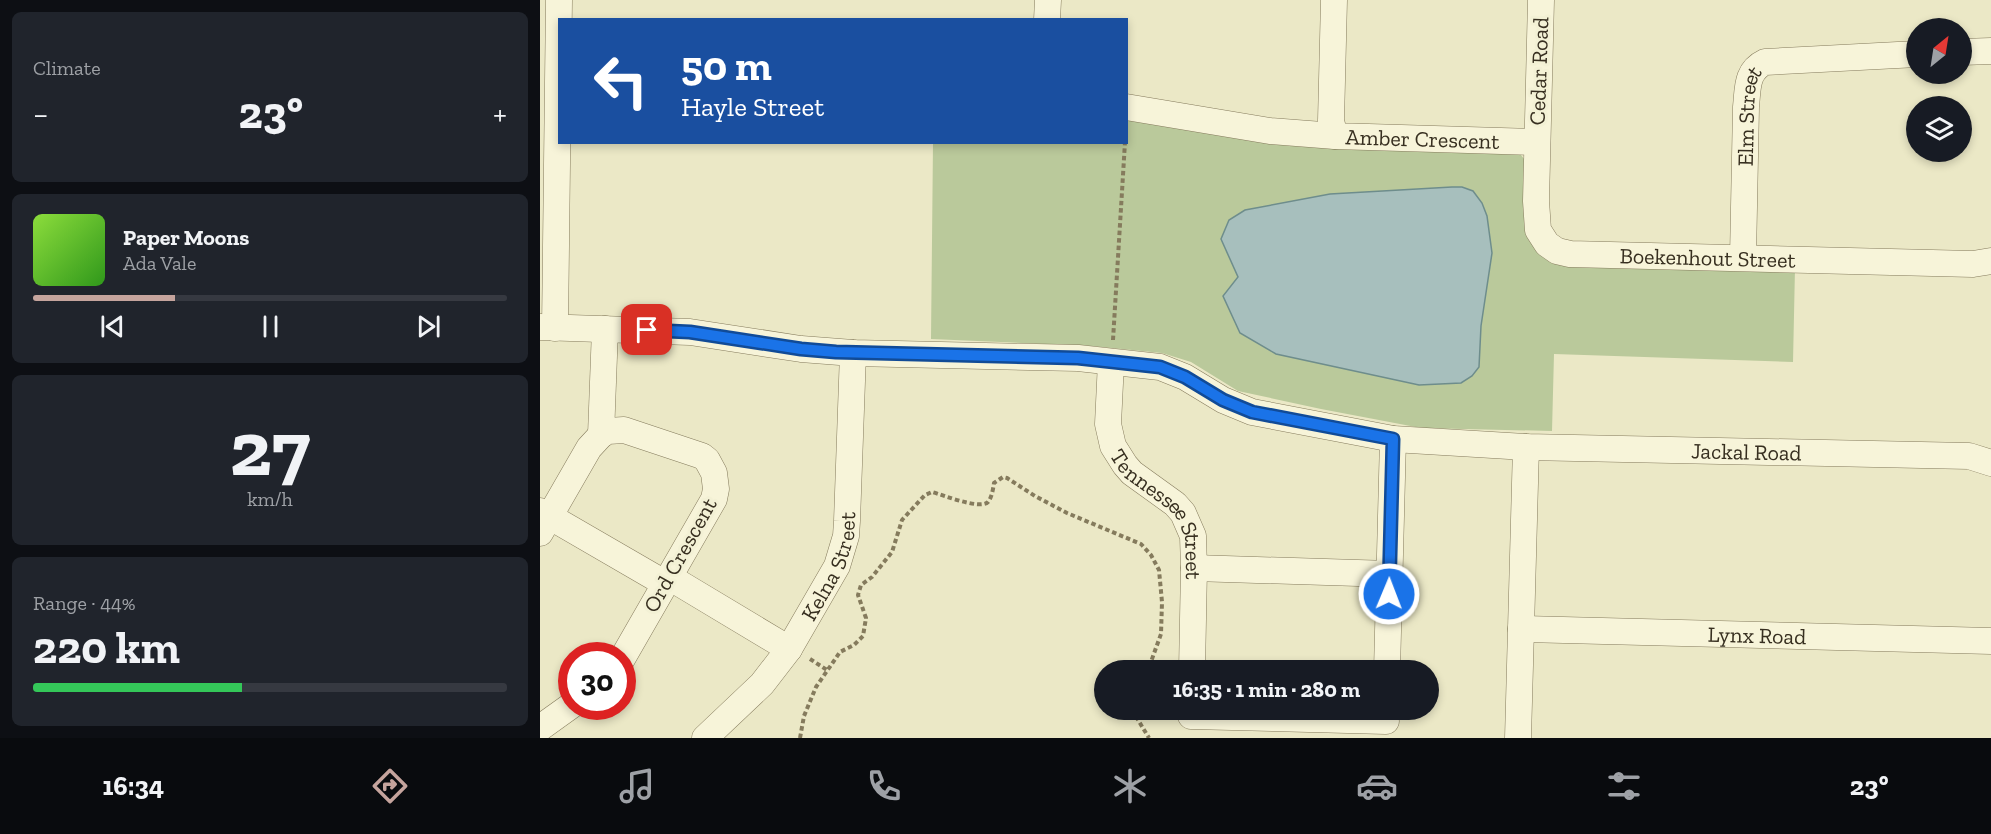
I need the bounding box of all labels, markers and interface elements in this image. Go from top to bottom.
street label: Cedar Road [1524,16,1554,126]
north arrow [1906,18,1972,84]
map controls [1906,18,1972,162]
text: 50 m [681,40,772,91]
icon: left [582,42,660,120]
text: Climate [33,56,101,80]
street label: Elm Street [1731,59,1767,167]
text: 23° [239,86,303,140]
text: Hayle Street [681,91,824,123]
text: − [33,94,48,133]
text: + [493,94,507,133]
button: layers [1906,96,1972,162]
street label: Amber Crescent [1345,123,1501,154]
text: Paper Moons [123,224,249,251]
street label: Boekenhout Street [1619,242,1797,273]
text: Ada Vale [123,251,196,275]
pin [621,304,672,355]
icon: previous [96,310,129,343]
icon: pause [254,310,287,343]
icon: next [412,310,445,343]
icon: arrive [630,313,663,346]
text: 27 [230,401,310,495]
street label: Jackal Road [1691,437,1802,466]
street label: Tennessee Street [1105,444,1208,581]
text: km/h [247,487,293,511]
street label: Ord Crescent [637,492,723,617]
street label: Kelna Street [795,511,861,625]
position arrow [1357,562,1421,626]
text: Range · 44% [33,591,136,615]
street label: Lynx Road [1707,620,1807,650]
text: 220 km [33,621,180,675]
speed limit sign: 30 [558,642,636,720]
text: 16:35 · 1 min · 280 m [1173,676,1360,703]
icon: directions [369,765,411,807]
icon: music [616,765,658,807]
icon: phone [863,765,905,807]
icon: climate [1109,765,1151,807]
icon: car [1356,765,1398,807]
icon: filters [1603,765,1645,807]
text: 16:34 [102,770,164,802]
text: 23° [1850,770,1889,802]

